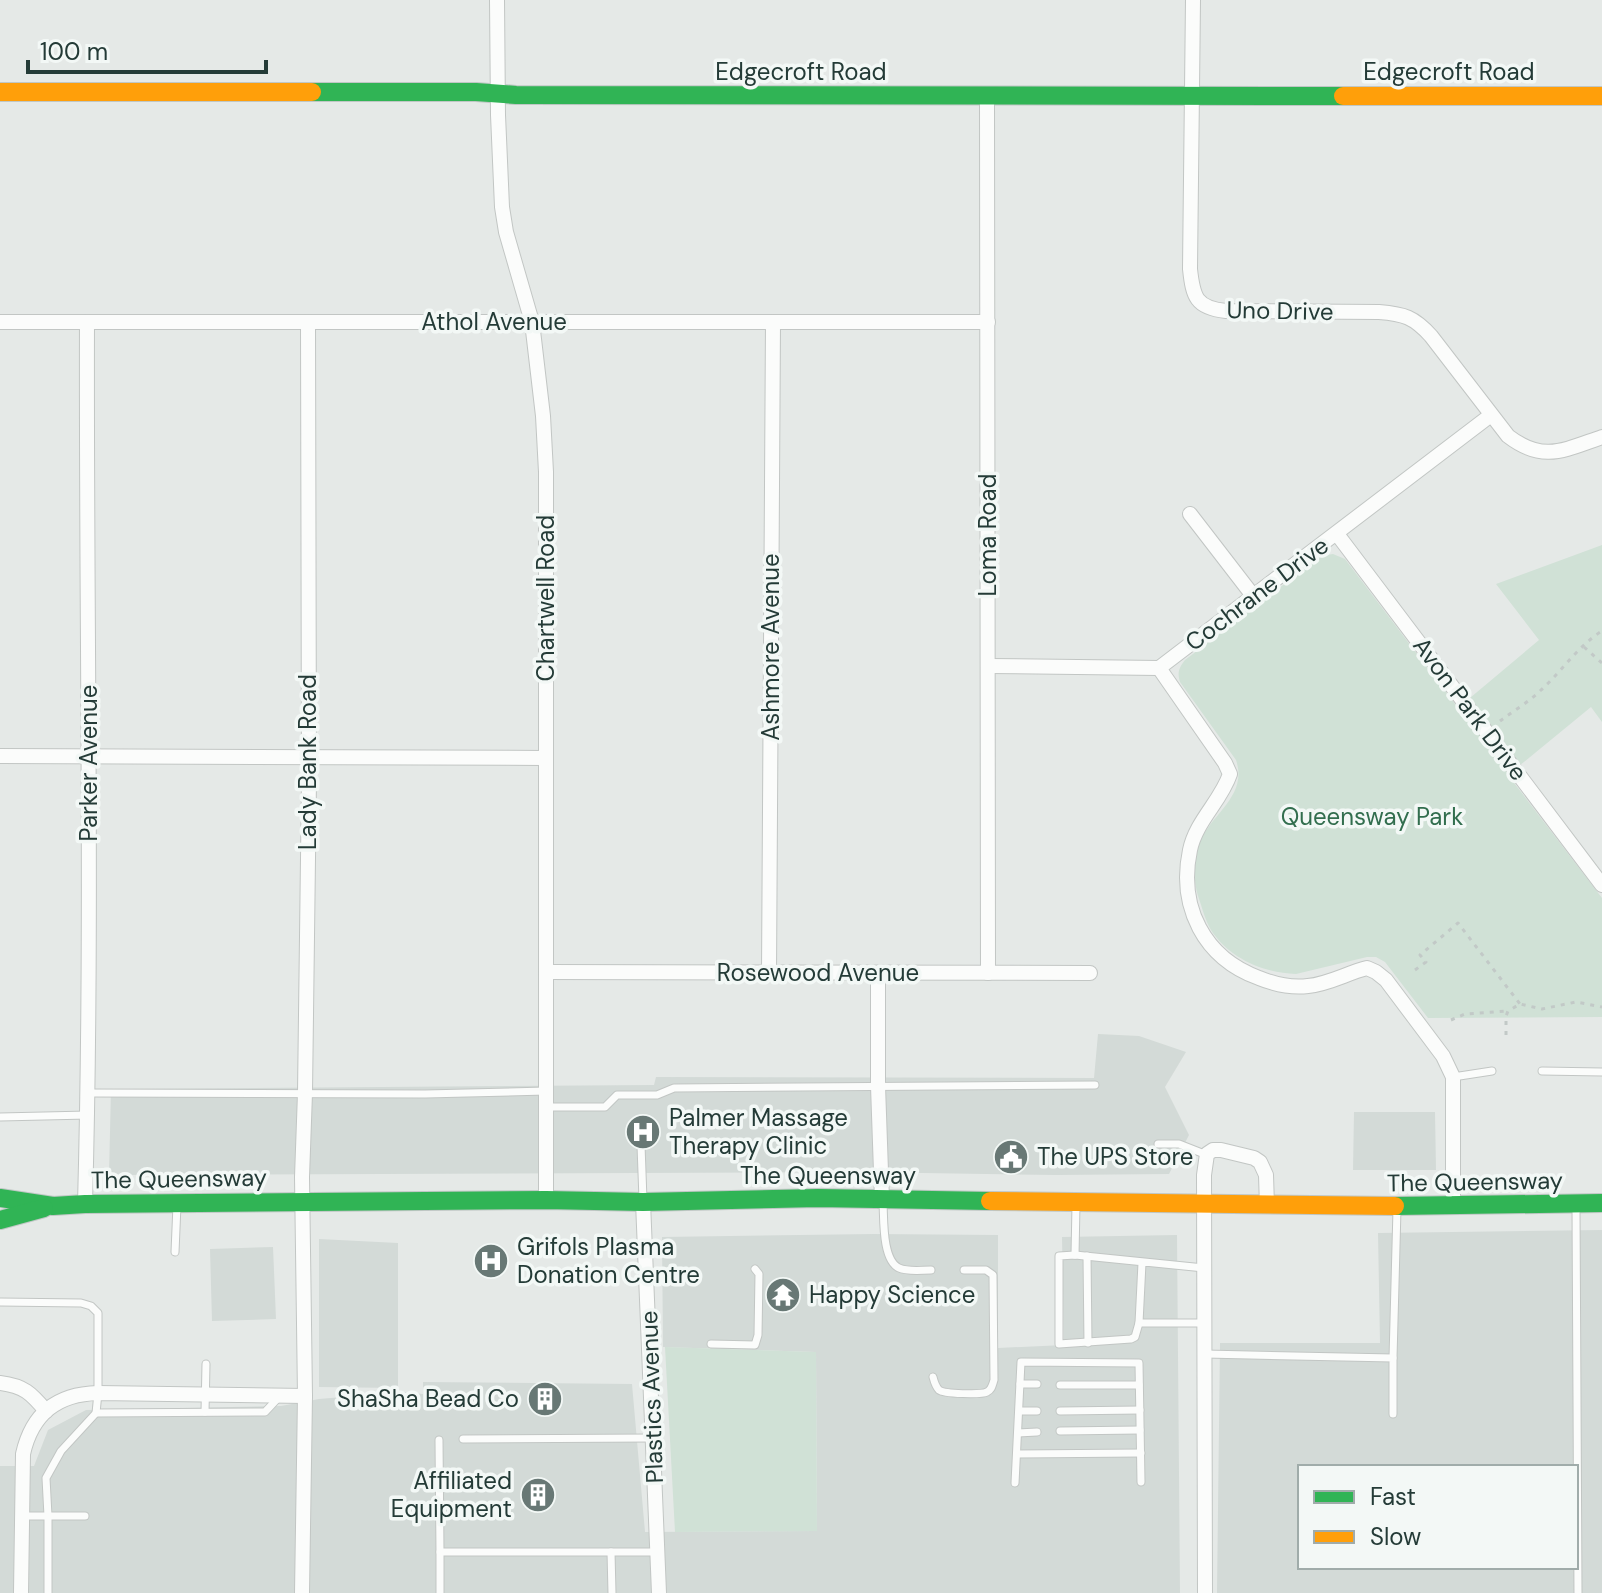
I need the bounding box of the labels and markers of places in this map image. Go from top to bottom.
place label: Palmer Massage Therapy Clinic [669,1102,848,1161]
hospital icon: Palmer Massage Therapy Clinic [624,1113,662,1151]
public building icon: The UPS Store [992,1138,1030,1176]
place label: The UPS Store [1037,1141,1194,1172]
place label: Grifols Plasma Donation Centre [517,1231,700,1290]
hospital icon: Grifols Plasma Donation Centre [472,1242,510,1280]
temple icon: Happy Science [764,1276,802,1314]
place label: Happy Science [809,1279,975,1310]
building icon: ShaSha Bead Co [526,1380,564,1418]
place label: ShaSha Bead Co [337,1383,519,1414]
place label: Affiliated Equipment [391,1465,512,1524]
building icon: Affiliated Equipment [519,1476,557,1514]

